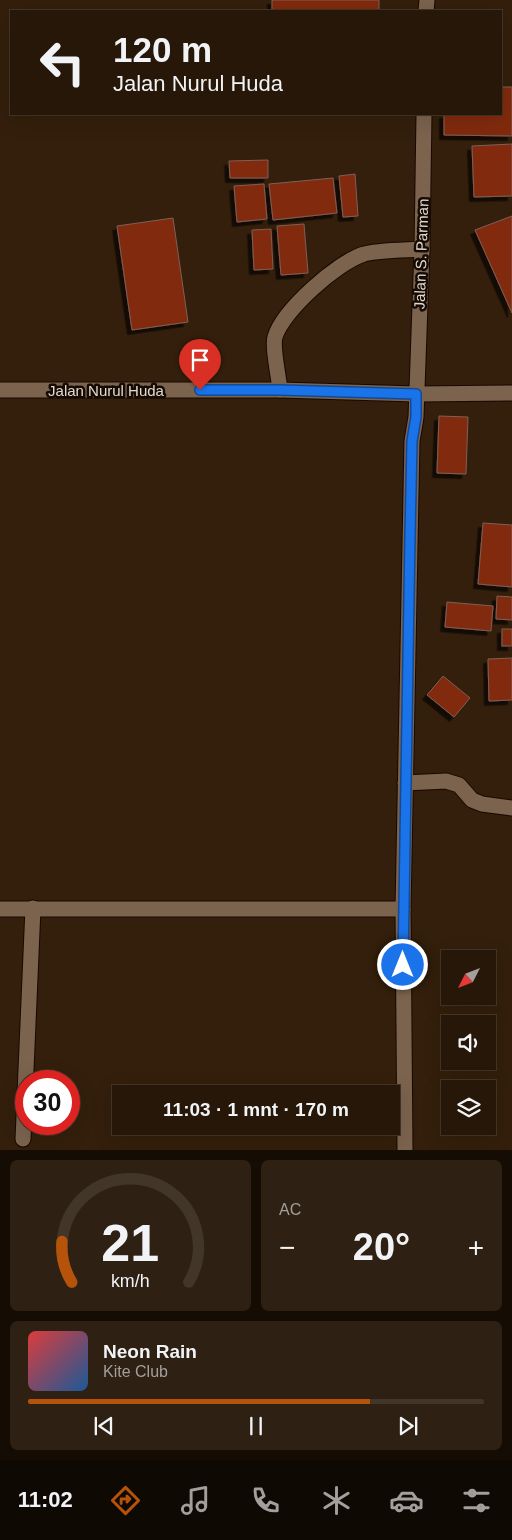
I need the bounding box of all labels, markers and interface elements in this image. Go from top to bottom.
icon: left [30,30,95,95]
text: 120 m [113,30,212,69]
text: Jalan Nurul Huda [113,71,283,96]
street label: Jalan S. Parman [411,198,431,310]
pin [179,339,221,390]
icon: arrive [186,346,214,374]
street label: Jalan Nurul Huda [48,382,165,399]
position arrow [376,938,428,990]
north arrow [441,950,496,1005]
map controls [441,950,496,1135]
button: sound [441,1015,496,1070]
speed limit sign: 30 [15,1070,80,1135]
button: layers [441,1080,496,1135]
text: 11:03 · 1 mnt · 170 m [163,1099,349,1120]
text: AC [279,1201,301,1218]
text: 21 [102,1214,159,1272]
text: 20° [353,1226,410,1268]
text: − [279,1232,295,1263]
text: + [468,1232,484,1263]
text: km/h [111,1271,150,1291]
text: Neon Rain [103,1341,197,1362]
text: Kite Club [103,1363,168,1380]
icon: previous [90,1412,118,1440]
icon: pause [242,1412,270,1440]
icon: next [394,1412,422,1440]
icon: directions [108,1483,143,1518]
icon: music [178,1483,213,1518]
icon: phone [248,1483,283,1518]
icon: climate [319,1483,354,1518]
icon: car [389,1483,424,1518]
icon: filters [459,1483,494,1518]
text: 11:02 [18,1487,73,1512]

